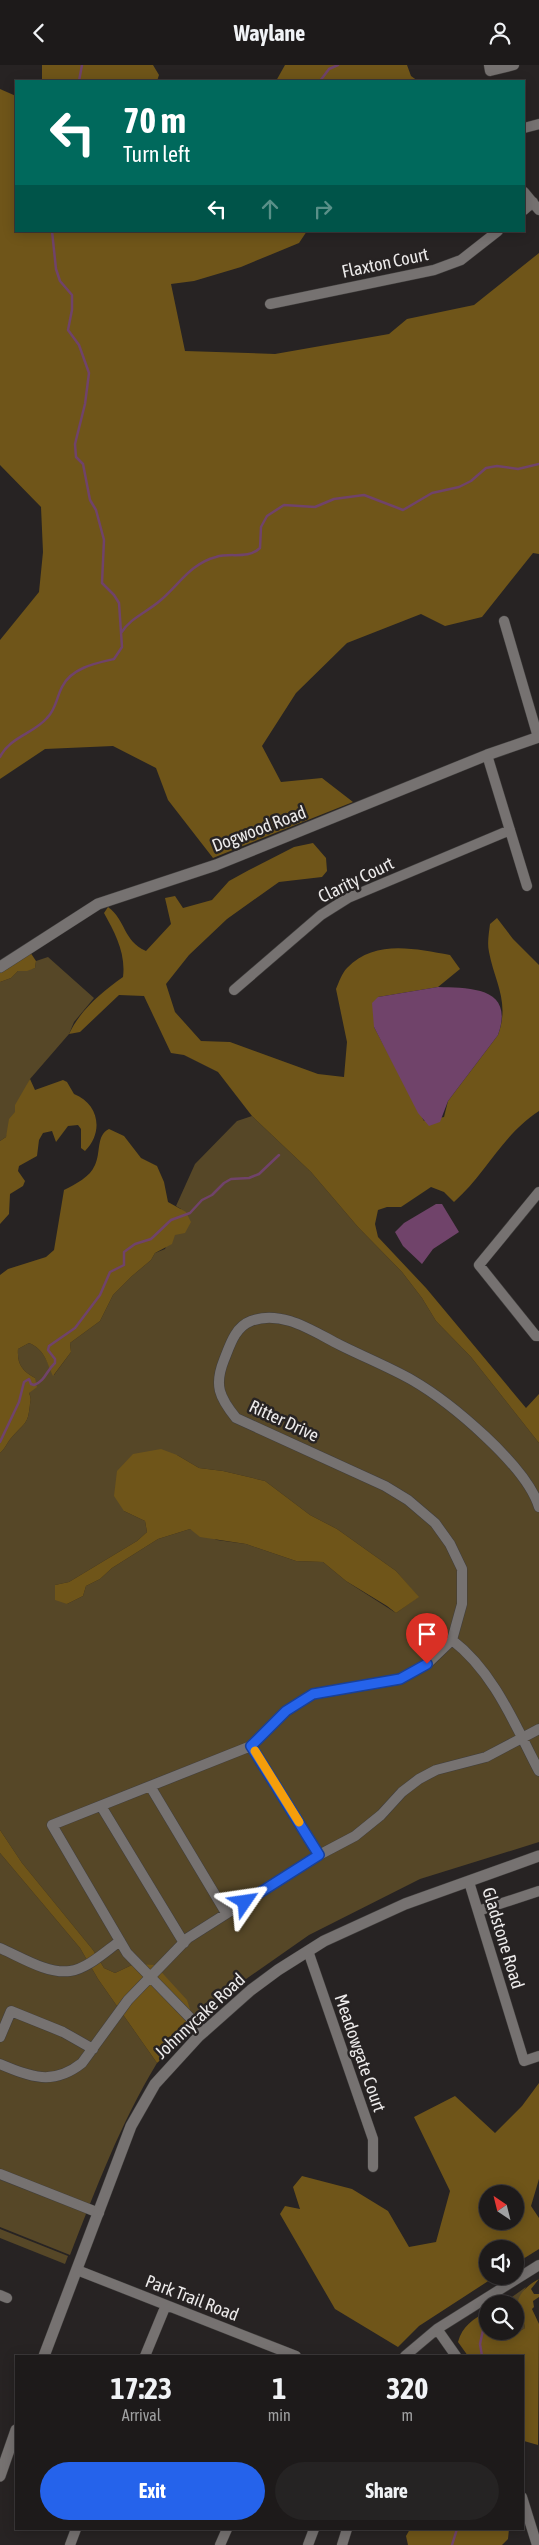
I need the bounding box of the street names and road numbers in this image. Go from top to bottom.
street label: Flaxton Court [340,243,430,282]
street label: Dogwood Road [209,801,309,856]
street label: Clarity Court [315,852,397,907]
street label: Ritter Drive [246,1395,322,1446]
street label: Gladstone Road [478,1885,529,1991]
street label: Johnnycake Road [150,1969,249,2063]
street label: Meadowgate Court [331,1991,390,2114]
street label: Park Trail Road [142,2270,242,2325]

